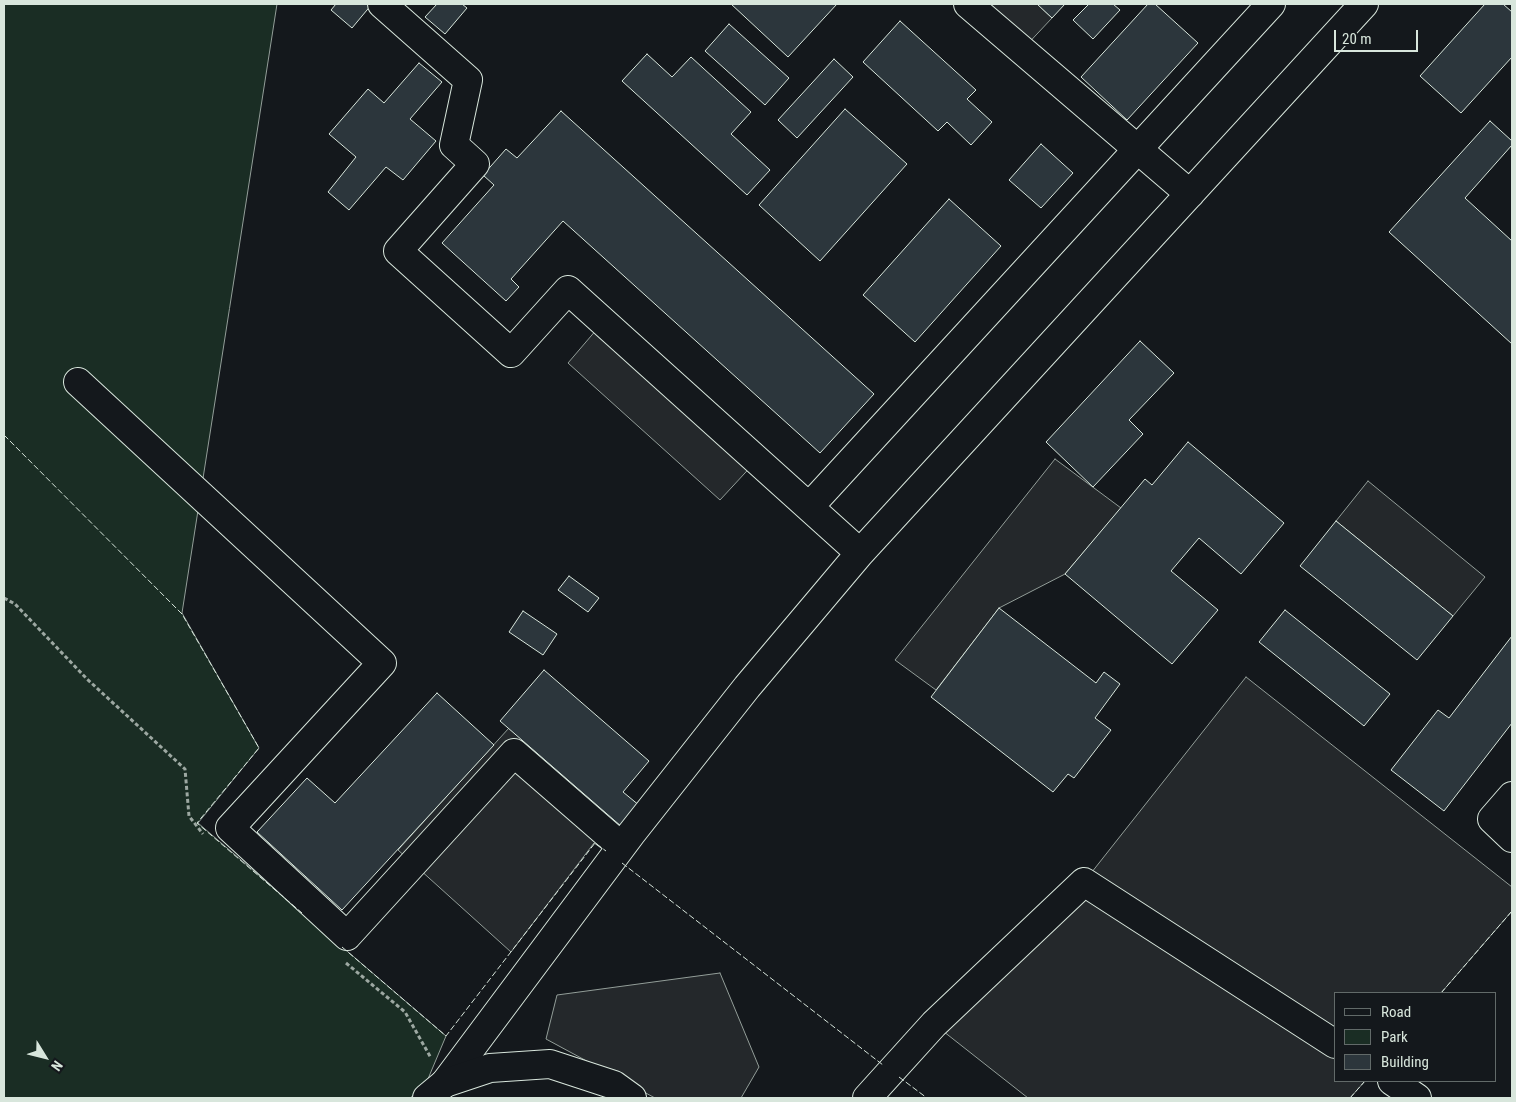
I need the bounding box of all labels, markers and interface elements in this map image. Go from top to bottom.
scale bar [1336,20,1420,52]
text: 20 m [1342,30,1372,48]
legend [1334,992,1496,1082]
text: Road [1381,1003,1411,1021]
text: Park [1381,1028,1408,1046]
north arrow [20,1032,70,1082]
text: Building [1381,1053,1429,1071]
text: N [48,1058,66,1074]

